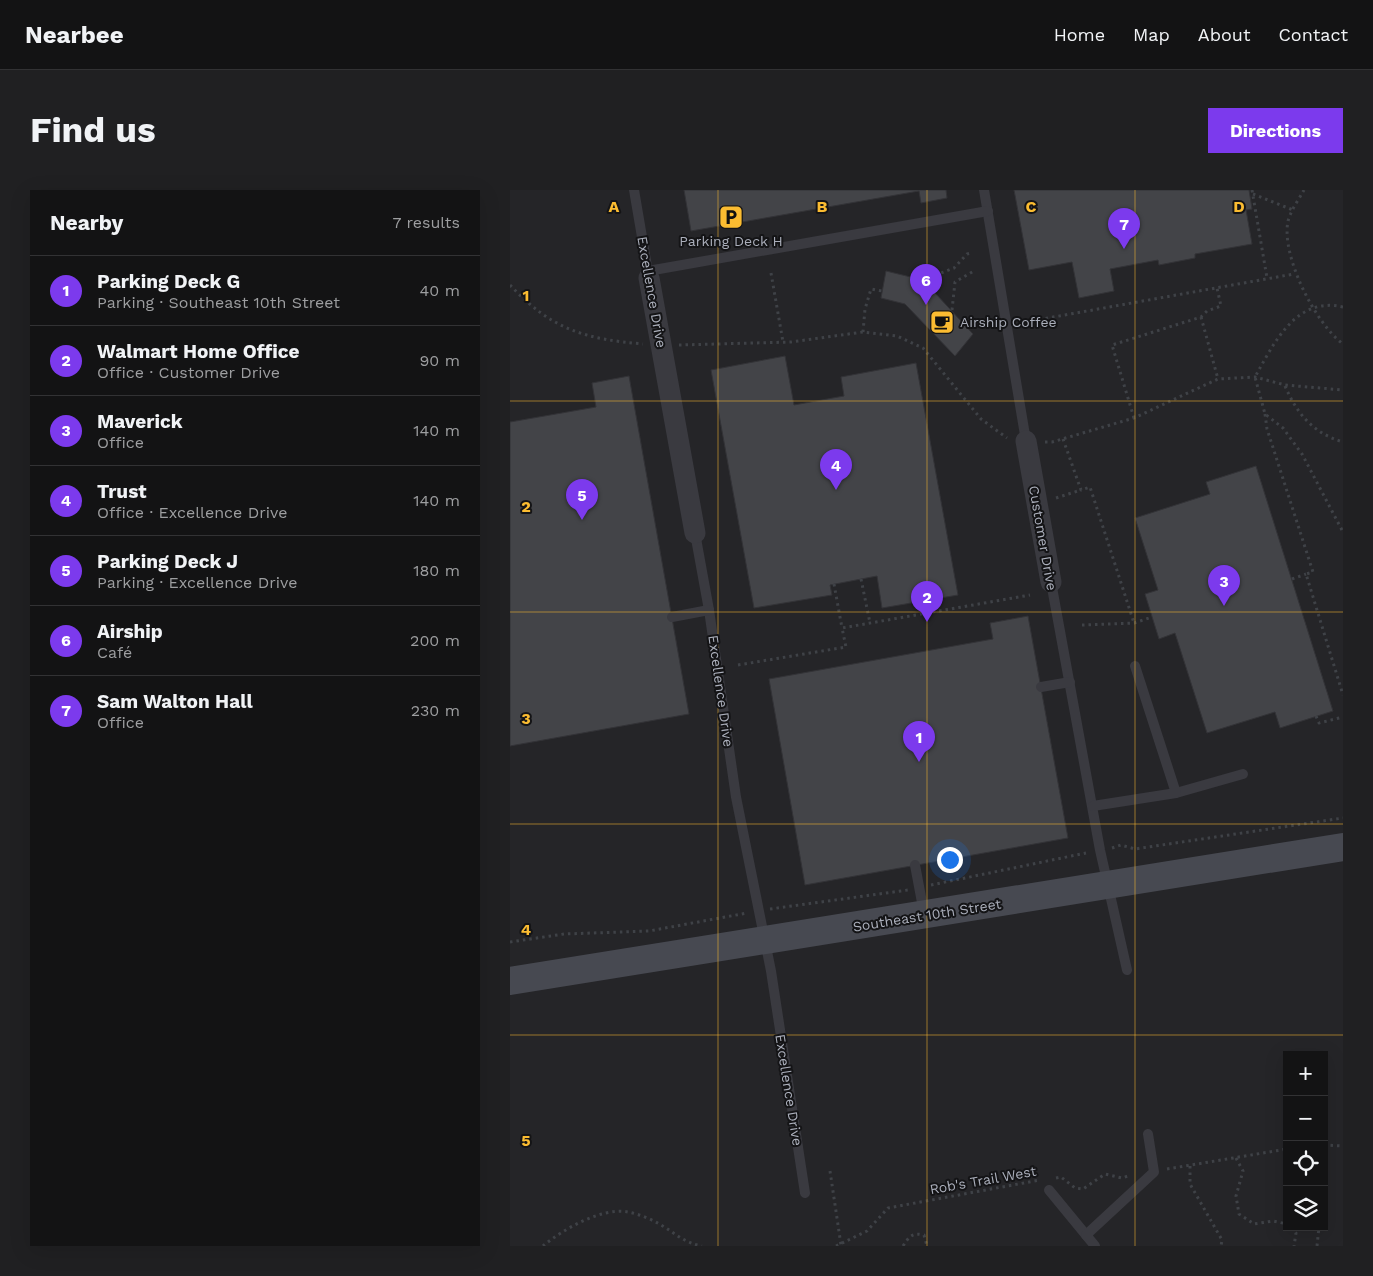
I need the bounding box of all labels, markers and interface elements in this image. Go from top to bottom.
text: Nearbee [25,21,124,49]
text: Home [1054,24,1105,45]
text: Map [1133,24,1170,45]
text: About [1198,24,1250,45]
text: Contact [1278,24,1348,45]
button: Directions [1208,108,1343,153]
text: Find us [30,109,156,151]
text: A [609,197,620,216]
text: B [817,197,828,216]
text: C [1026,197,1037,216]
text: D [1233,197,1245,216]
parking icon: Parking Deck H [718,204,744,230]
pin: 7 [1108,208,1140,249]
text: Nearby [50,210,123,235]
text: 7 results [393,213,460,232]
place label: Parking Deck H [679,233,783,249]
street label: Excellence Drive [634,235,670,349]
pin: 6 [910,264,942,305]
text: Parking Deck G [97,270,240,293]
text: 1 [63,281,69,300]
text: 40 m [420,281,460,300]
text: 1 [523,286,529,305]
text: Parking · Southeast 10th Street [97,293,340,312]
cafe icon: Airship Coffee [929,309,955,335]
place label: Airship Coffee [960,314,1057,330]
text: Walmart Home Office [97,340,300,363]
text: 2 [61,351,71,370]
text: 90 m [419,351,460,370]
text: Office · Customer Drive [97,363,280,382]
text: Maverick [97,410,183,433]
text: 3 [61,421,71,440]
text: 140 m [413,421,460,440]
text: Office [97,433,144,452]
pin: 4 [820,449,852,490]
pin: 5 [566,479,598,520]
text: Trust [97,480,147,503]
street label: Customer Drive [1026,484,1060,592]
text: 4 [61,491,71,510]
text: 140 m [413,491,460,510]
text: 2 [521,497,531,516]
text: Office · Excellence Drive [97,503,288,522]
text: Parking Deck J [97,550,238,573]
text: 5 [61,561,71,580]
text: 180 m [413,561,460,580]
pin: 3 [1208,565,1240,606]
text: Parking · Excellence Drive [97,573,298,592]
pin: 2 [911,581,943,622]
text: Airship [97,620,163,643]
text: 6 [61,631,71,650]
text: 200 m [410,631,460,650]
street label: Excellence Drive [705,634,737,748]
text: Café [97,643,132,662]
text: Sam Walton Hall [97,690,253,713]
text: 7 [61,701,71,720]
text: 230 m [411,701,460,720]
text: 3 [521,709,531,728]
text: Office [97,713,144,732]
pin: 1 [903,721,935,762]
your location [937,847,963,873]
street label: Southeast 10th Street [852,895,1002,935]
text: 4 [521,920,531,939]
street label: Excellence Drive [772,1033,806,1147]
map controls [1283,1051,1328,1231]
button: + [1283,1051,1328,1096]
button: − [1283,1096,1328,1141]
text: 5 [521,1131,531,1150]
button: locate [1283,1141,1328,1186]
street label: Rob's Trail West [928,1163,1038,1197]
button: layers [1283,1186,1328,1231]

